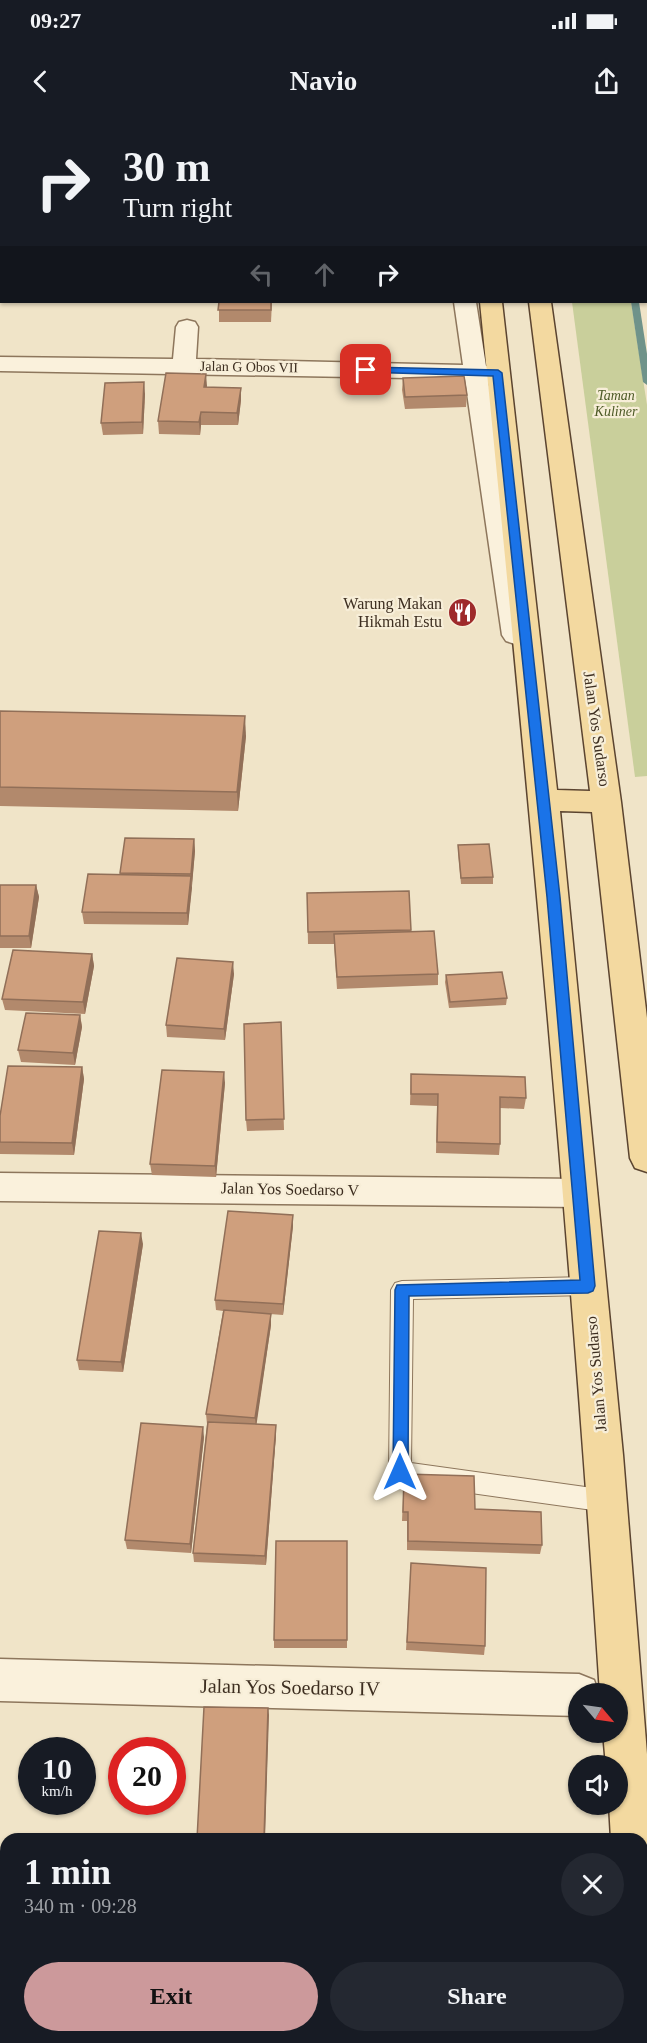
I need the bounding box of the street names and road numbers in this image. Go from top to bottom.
street label: Jalan G Obos VII [200,359,299,375]
street label: Jalan Yos Sudarso [581,670,613,788]
street label: Jalan Yos Soedarso V [221,1179,360,1199]
street label: Jalan Yos Sudarso [582,1315,610,1433]
street label: Jalan Yos Soedarso IV [200,1674,381,1700]

